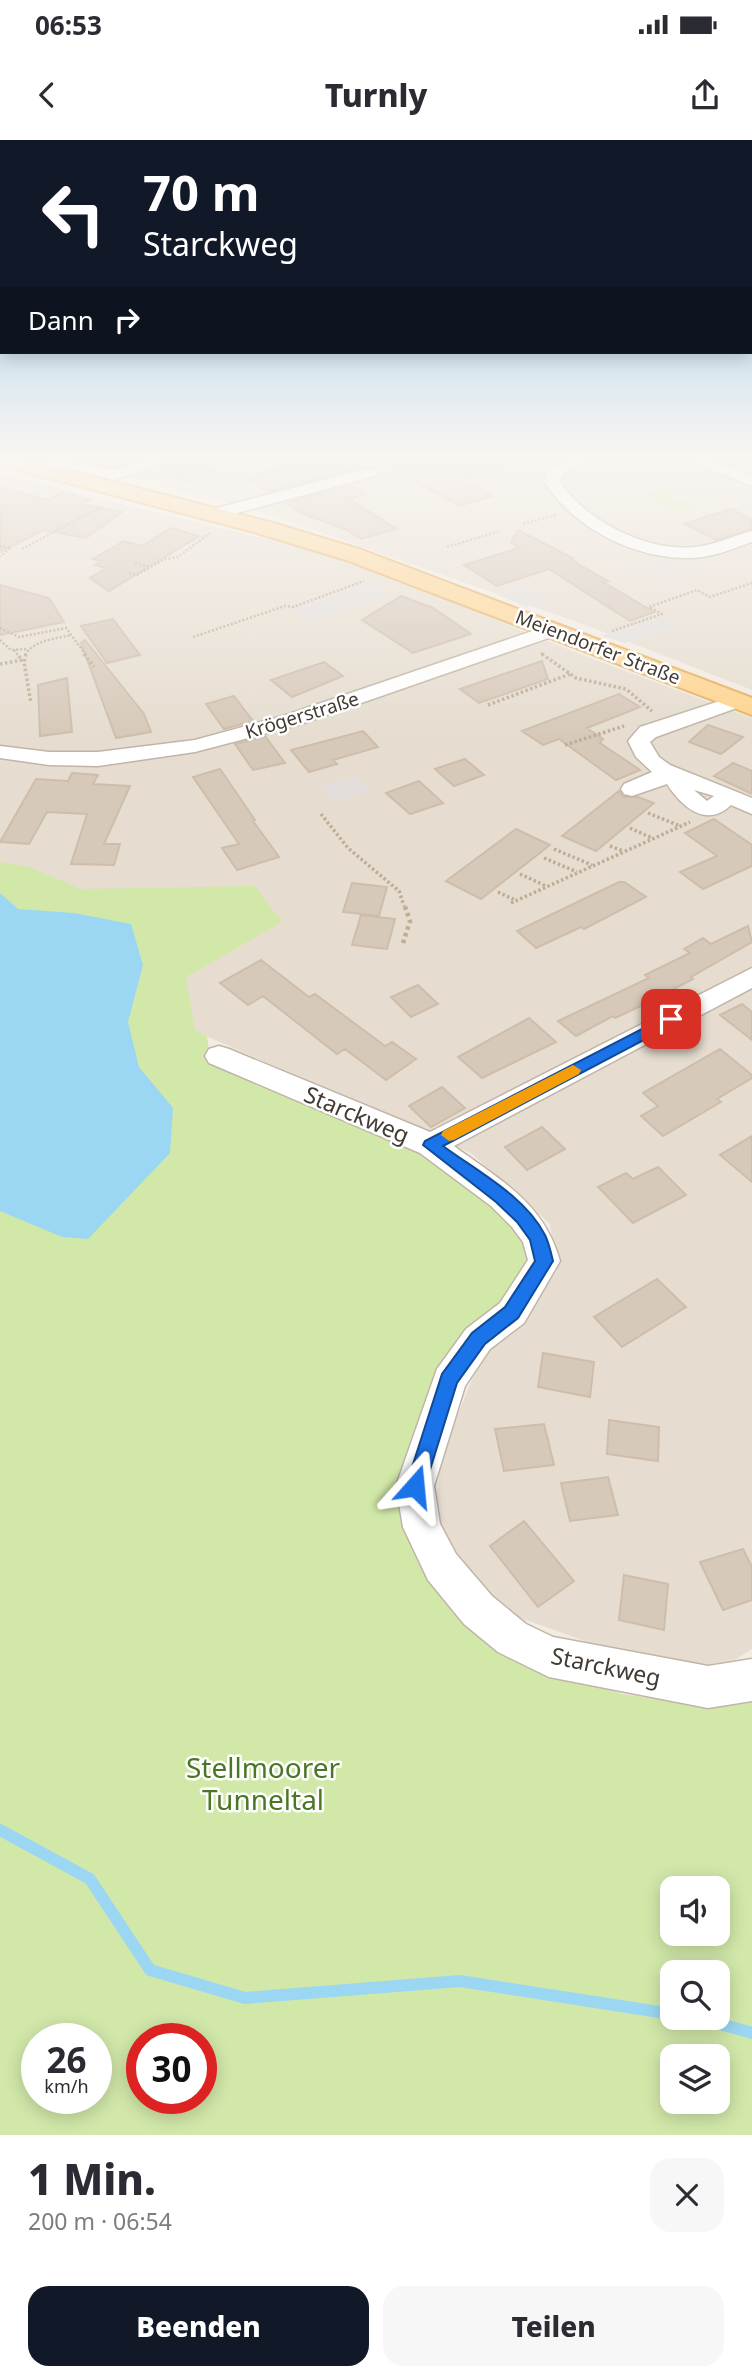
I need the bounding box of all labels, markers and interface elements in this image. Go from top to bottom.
text: 06:53 [35,7,102,43]
text: Turnly [325,73,427,116]
icon: back [28,76,66,114]
icon: share [686,76,724,114]
text: 70 m [143,159,260,225]
icon: left [28,168,119,259]
text: Starckweg [143,222,298,265]
icon: right [108,301,146,339]
text: Dann [28,302,94,338]
street label: Meiendorfer Straße [512,604,684,690]
street label: Krögerstraße [242,685,362,745]
pin [641,989,701,1049]
icon: arrive [652,1000,690,1038]
street label: Starckweg [299,1078,415,1150]
position arrow [378,1449,452,1523]
street label: Starckweg [548,1639,664,1693]
park label: Stellmoorer Tunneltal [186,1748,340,1818]
map controls [660,1876,730,2114]
button: sound [660,1876,730,1946]
button: search [660,1960,730,2030]
speed limit sign: 30 [126,2023,217,2114]
text: 26 [46,2036,87,2083]
button: layers [660,2044,730,2114]
text: km/h [44,2074,89,2098]
text: 1 Min. [28,2150,156,2207]
button: close [650,2158,724,2232]
text: 200 m · 06:54 [28,2205,172,2237]
button: Beenden [28,2286,369,2366]
button: Teilen [383,2286,724,2366]

